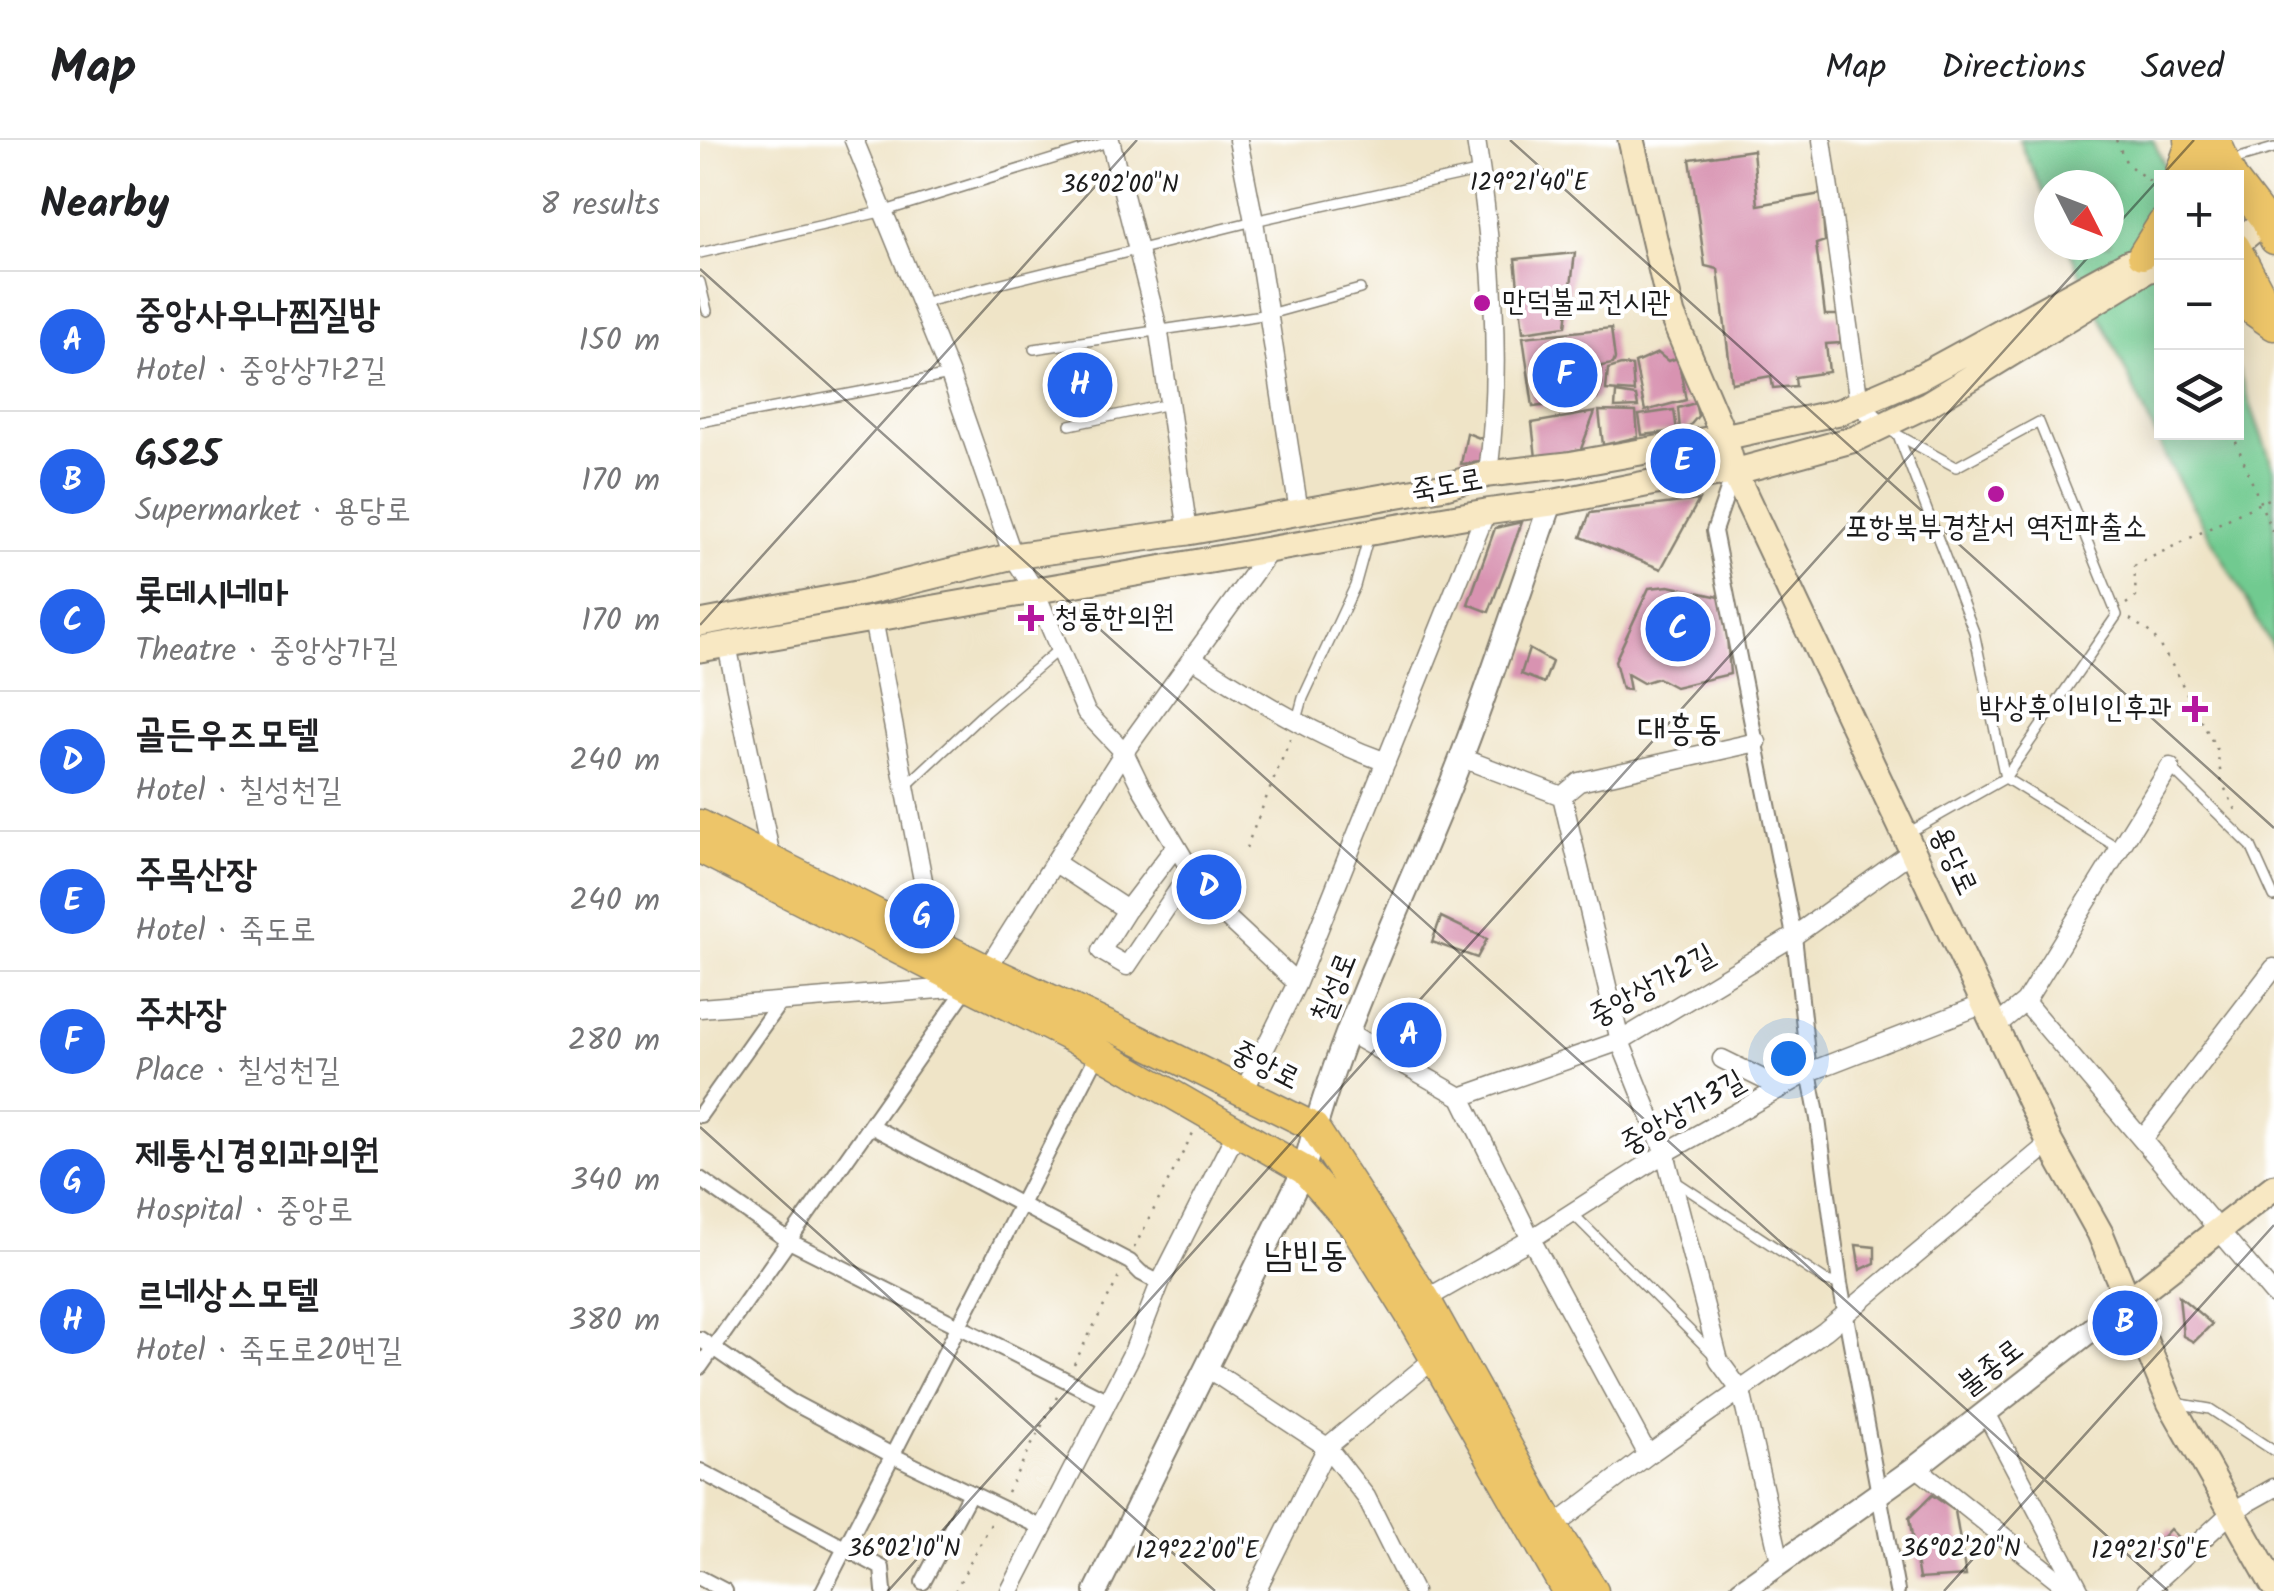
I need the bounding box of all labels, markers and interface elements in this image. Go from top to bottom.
text: Map [50,31,137,107]
text: Map [1825,41,1886,97]
text: Directions [1941,41,2086,97]
text: Saved [2141,41,2224,97]
text: 129°21'40"E [1470,163,1589,203]
text: 36°02'00"N [1061,165,1179,205]
north arrow [2034,170,2124,260]
map controls [2154,170,2244,440]
button: + [2154,170,2244,260]
text: Nearby [40,172,169,239]
text: 8 results [540,180,660,231]
button: − [2154,260,2244,350]
place label: 만덕불교전시관 [1502,279,1671,327]
text: 중앙사우나찜질방 [135,286,380,346]
marker: 만덕불교전시관 [1471,292,1493,314]
text: A [62,316,83,367]
text: 150 m [578,316,660,367]
pin: F [1532,338,1598,412]
text: Hotel · 중앙상가2길 [135,346,386,397]
pin: H [1048,348,1112,422]
button: layers [2154,350,2244,440]
pin: E [1650,424,1716,498]
text: GS25 [135,426,220,486]
text: B [63,456,82,507]
text: 170 m [581,456,660,507]
street label: 죽도로 [1407,456,1487,516]
marker: 포항북부경찰서 역전파출소 [1985,483,2007,505]
text: Supermarket · 용당로 [135,486,411,537]
place label: 포항북부경찰서 역전파출소 [1845,504,2147,552]
text: 롯데시네마 [135,566,288,626]
pin: C [1646,592,1710,666]
place label: 청룡한의원 [1054,594,1175,642]
text: C [63,596,82,647]
text: 170 m [581,596,660,647]
marker: 청룡한의원 [1018,605,1044,631]
text: Theatre · 중앙상가길 [135,626,398,677]
place label: 박상후이비인후과 [1979,685,2172,733]
marker: 박상후이비인후과 [2182,696,2208,722]
district label: 대흥동 [1638,703,1722,759]
text: 골든우즈모텔 [135,706,318,766]
text: D [62,736,83,787]
text: 240 m [569,736,660,787]
text: Hotel · 칠성천길 [135,766,342,817]
street label: 용당로 [1916,818,1990,904]
text: 주목산장 [135,846,257,906]
pin: D [1176,850,1242,924]
text: E [64,876,81,927]
text: 240 m [569,876,660,927]
pin: G [890,878,954,954]
text: Hotel · 죽도로 [135,906,316,957]
street label: 중앙상가2길 [1580,932,1724,1040]
street label: 칠성로 [1299,945,1371,1031]
text: 주차장 [135,986,227,1046]
pin: A [1376,998,1442,1072]
text: F [64,1016,81,1067]
text: 280 m [568,1016,660,1067]
street label: 중앙로 [1222,1028,1308,1104]
your location [1763,1033,1814,1084]
text: Place · 칠성천길 [135,1046,340,1097]
street label: 중앙상가3길 [1611,1058,1755,1168]
text: 제통신경외과의원 [135,1126,380,1186]
text: G [63,1156,82,1207]
text: 340 m [570,1156,660,1207]
text: Hospital · 중앙로 [135,1186,353,1237]
district label: 남빈동 [1264,1229,1348,1285]
text: 르네상스모텔 [135,1266,318,1326]
pin: B [2092,1286,2158,1360]
text: H [62,1296,83,1347]
text: 380 m [568,1296,660,1347]
text: Hotel · 죽도로20번길 [135,1326,402,1377]
street label: 불종로 [1948,1327,2034,1409]
text: 36°02'10"N [848,1529,960,1569]
text: 36°02'20"N [1901,1529,2021,1569]
text: 129°22'00"E [1135,1531,1260,1571]
text: 129°21'50"E [2091,1531,2210,1571]

